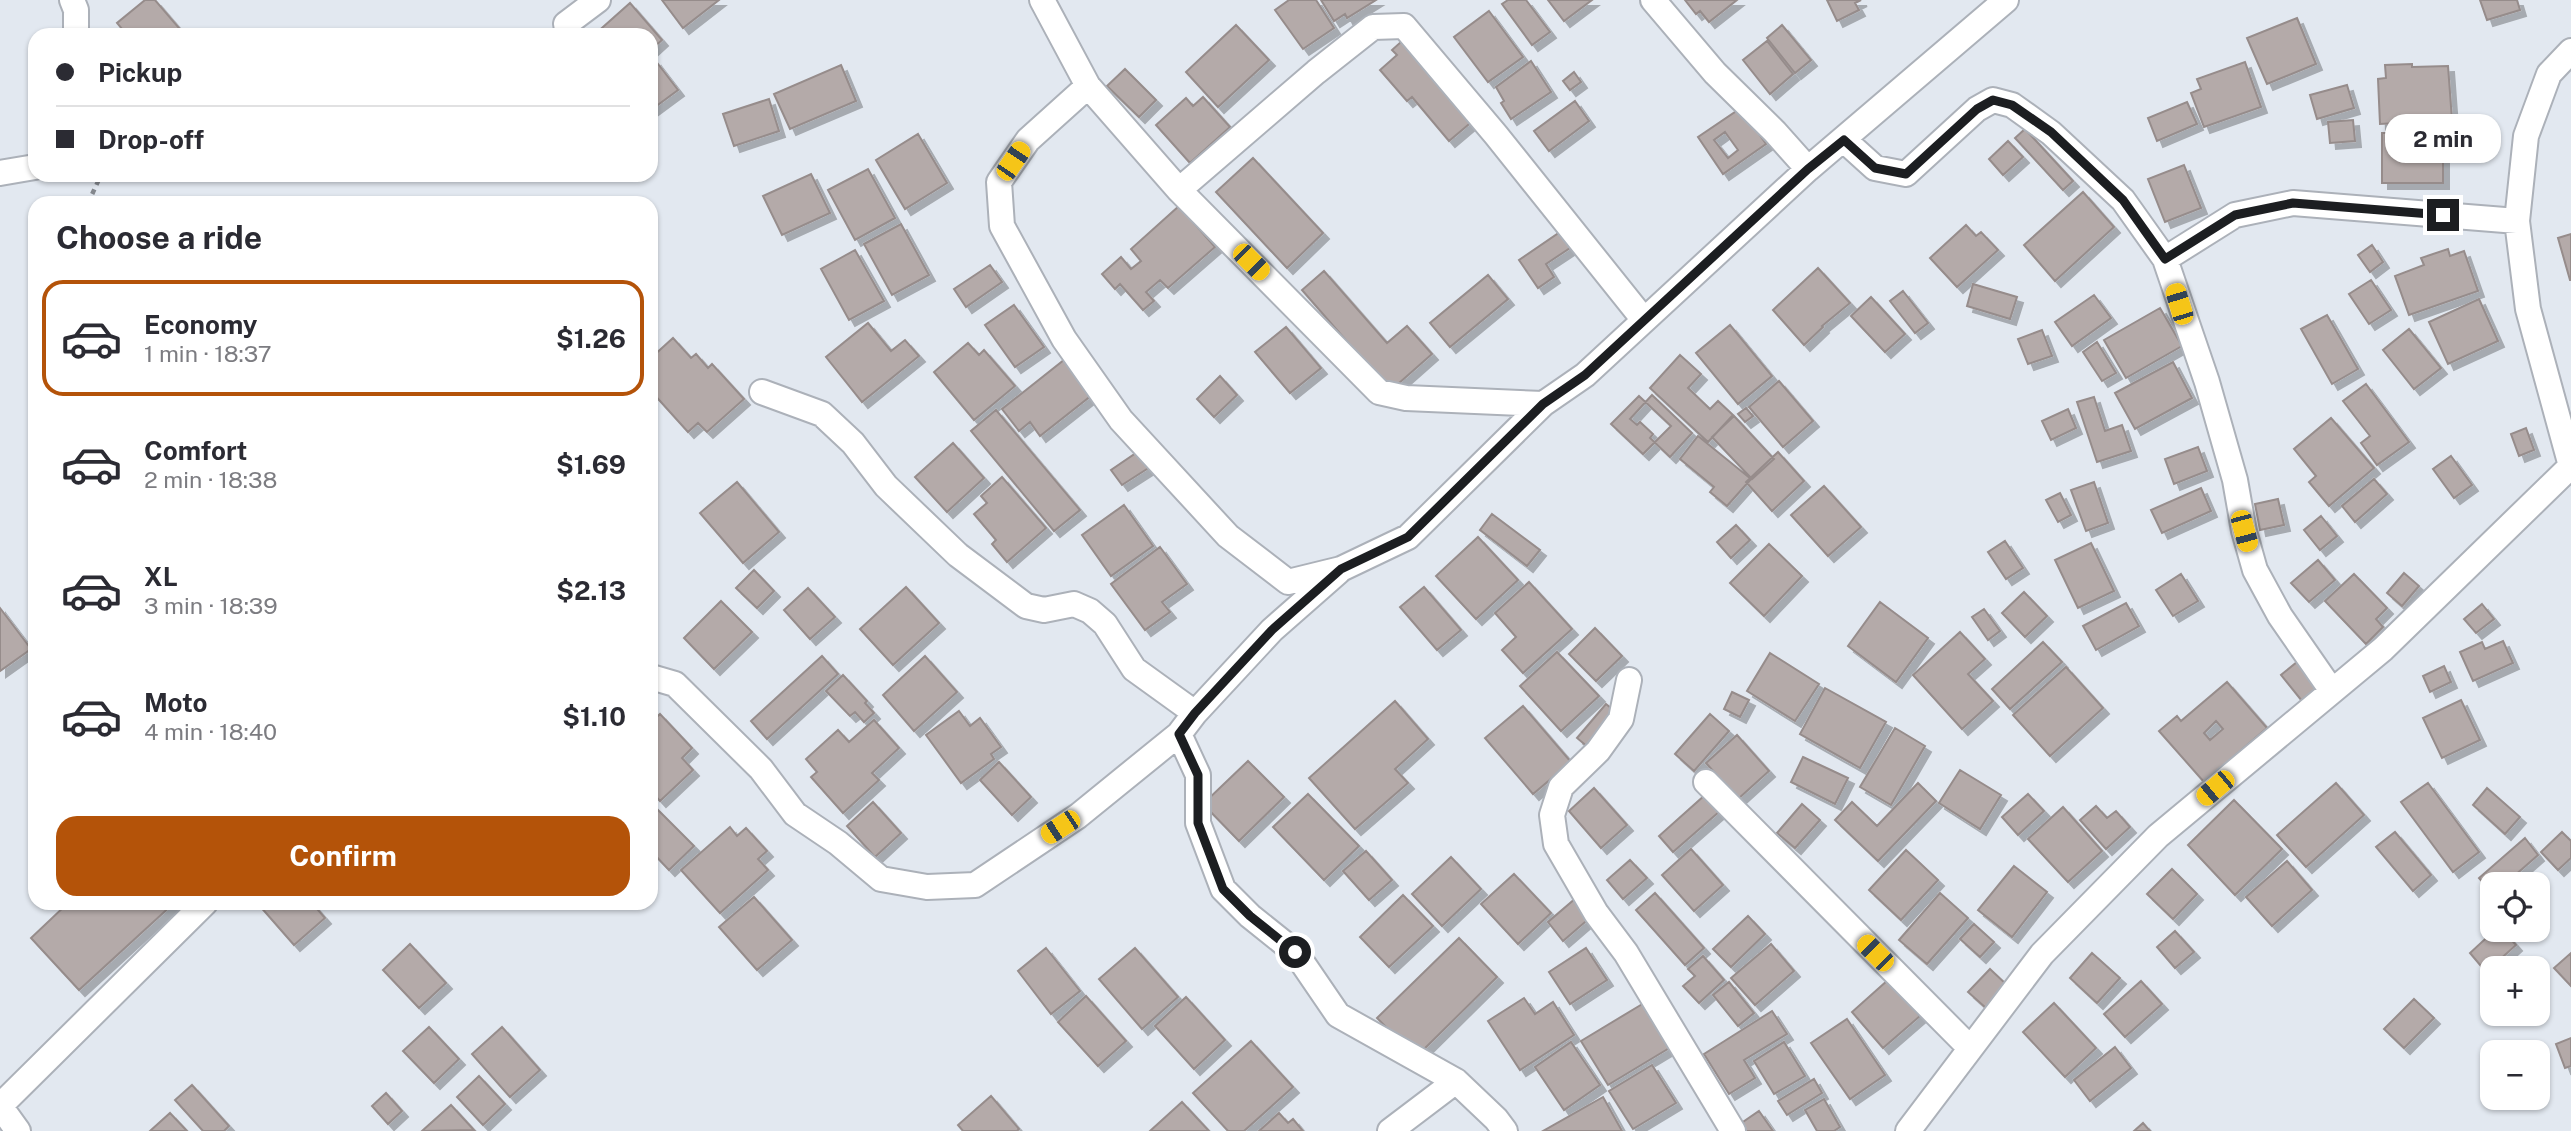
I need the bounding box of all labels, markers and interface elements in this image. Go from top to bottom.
text: Pickup [98,57,182,88]
callout: 2 min [2385,114,2501,162]
text: Drop-off [98,124,204,155]
text: 2 min [2413,125,2473,152]
car [993,138,1034,184]
route end [2427,199,2459,231]
text: Choose a ride [56,219,262,256]
car [1229,240,1274,284]
car [2163,281,2196,327]
icon: car [60,307,123,370]
text: Economy [144,309,257,340]
text: $1.26 [556,323,626,354]
text: 1 min · 18:37 [144,340,272,367]
icon: car [60,433,123,496]
text: Comfort [144,435,247,466]
text: $1.69 [556,449,626,480]
text: 2 min · 18:38 [144,466,277,493]
car [2229,508,2260,554]
icon: car [60,559,123,622]
text: XL [144,561,178,592]
text: $2.13 [556,575,626,606]
text: 3 min · 18:39 [144,592,278,619]
icon: car [60,685,123,748]
text: Moto [144,687,207,718]
text: $1.10 [562,701,626,732]
text: 4 min · 18:40 [144,718,277,745]
car [2193,766,2238,810]
car [1037,807,1084,847]
button: Confirm [56,816,630,896]
map controls [2480,872,2550,1110]
button: locate [2480,872,2550,942]
car [1853,931,1898,975]
route start [1279,936,1311,968]
button: + [2480,956,2550,1026]
button: − [2480,1040,2550,1110]

